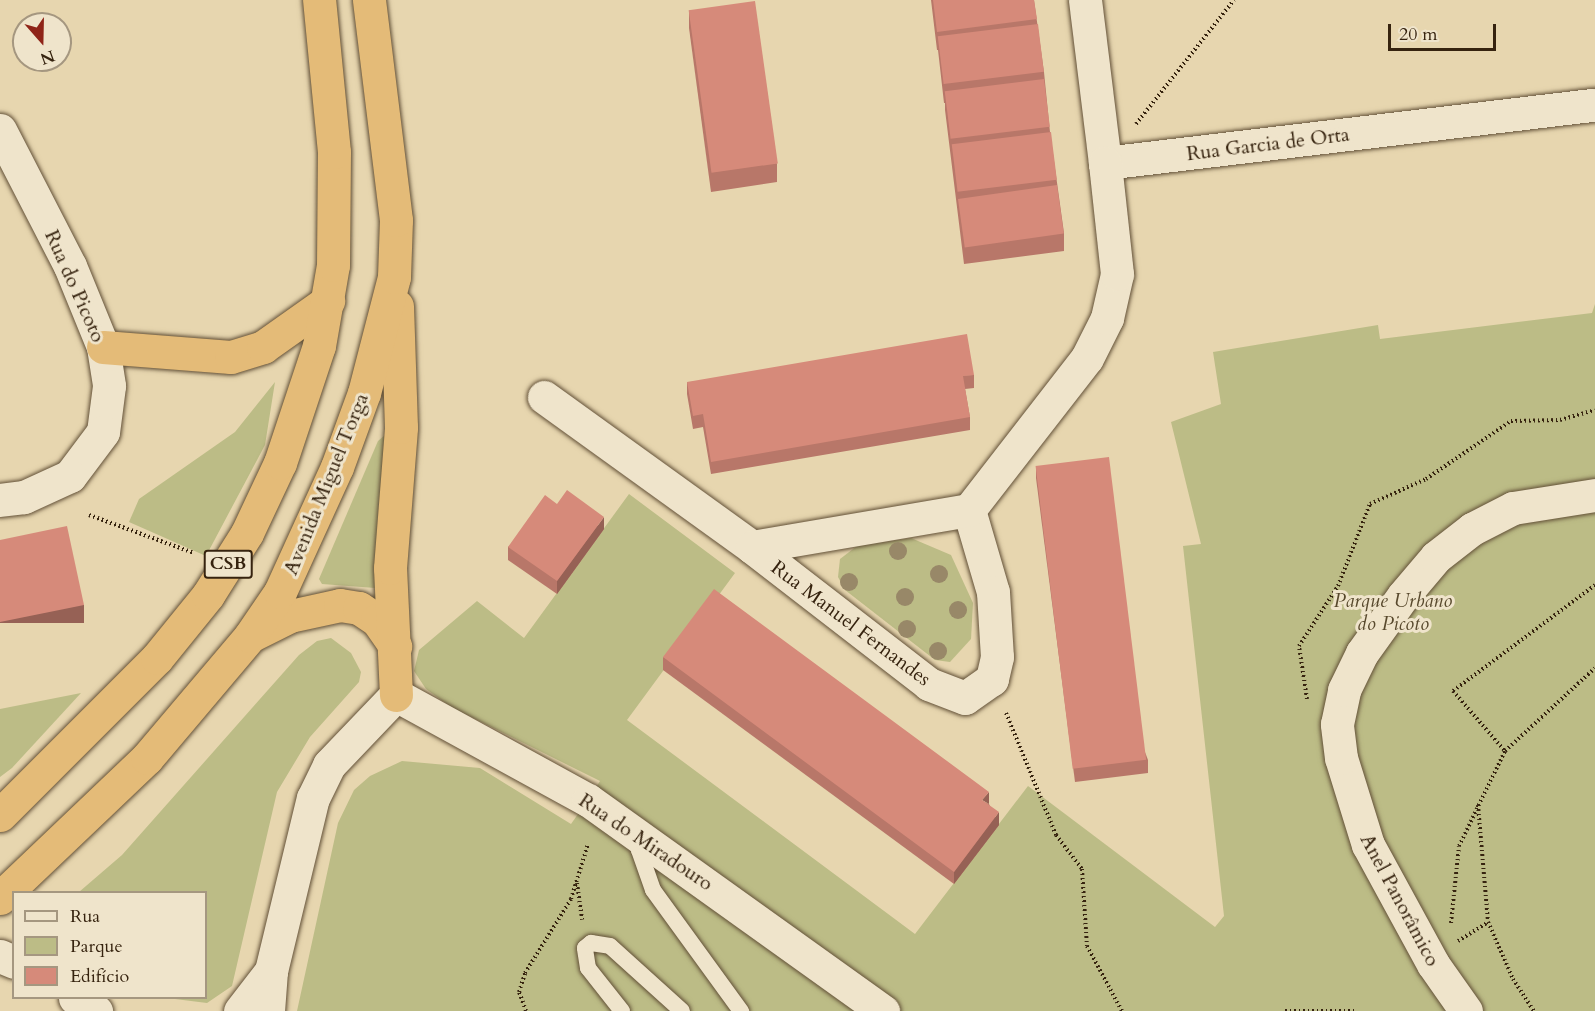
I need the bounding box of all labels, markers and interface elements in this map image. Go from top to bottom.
north arrow [12,12,72,72]
scale bar [1391,12,1499,50]
text: 20 m [1399,22,1438,47]
text: N [37,44,58,70]
street label: Rua Garcia de Orta [1185,122,1351,166]
street label: Rua do Picoto [40,226,110,346]
street label: Avenida Miguel Torga [279,390,373,578]
road number: CSB [202,549,254,579]
street label: Rua Manuel Fernandes [766,555,936,691]
park label: Parque Urbano do Picoto [1334,589,1452,636]
street label: Rua do Miradouro [574,788,718,896]
street label: Anel Panorâmico [1355,830,1445,970]
legend [12,891,207,999]
text: Rua [70,904,100,929]
text: Parque [70,934,123,959]
text: Edifício [70,964,129,989]

